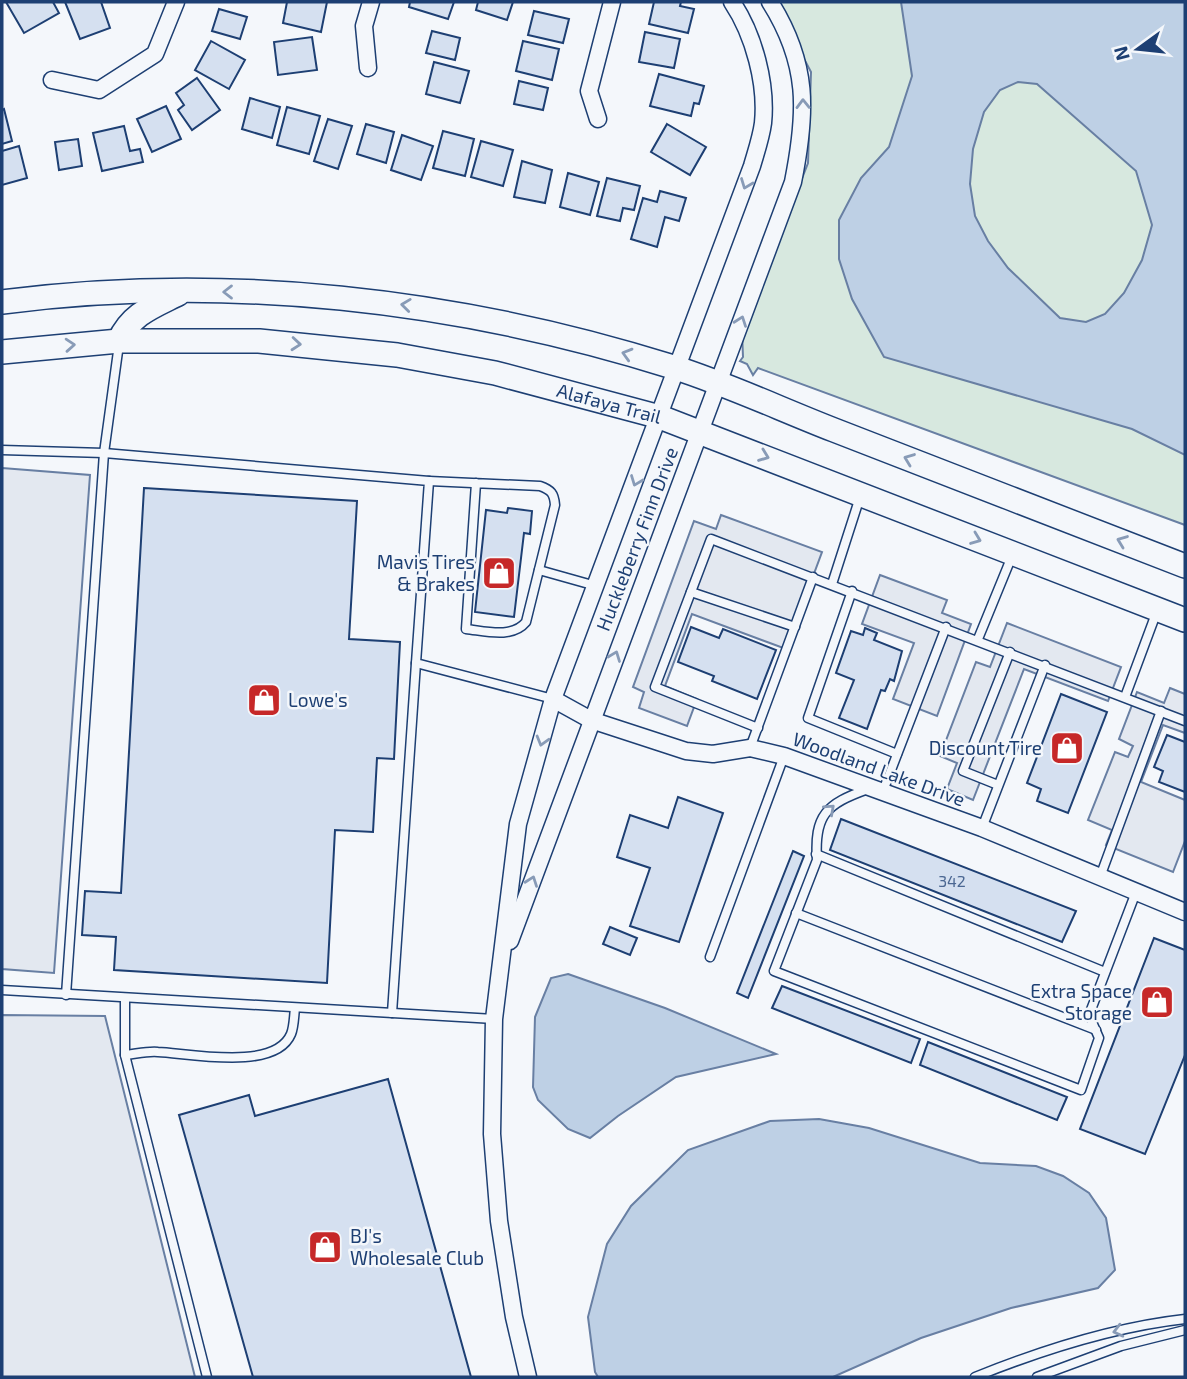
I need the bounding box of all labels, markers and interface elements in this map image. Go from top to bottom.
north arrow [1103,14,1173,84]
text: N [1108,44,1134,63]
one-way arrow [795,98,810,109]
one-way arrow [740,177,754,189]
one-way arrow [222,284,232,300]
one-way arrow [400,298,411,313]
one-way arrow [733,316,747,328]
one-way arrow [291,336,302,351]
one-way arrow [64,338,75,353]
one-way arrow [622,348,634,363]
street label: Alafaya Trail [554,378,665,428]
street label: Huckleberry Finn Drive [591,444,682,634]
one-way arrow [757,448,769,462]
one-way arrow [904,454,916,468]
one-way arrow [630,474,644,486]
one-way arrow [969,531,982,545]
one-way arrow [1116,536,1128,550]
place label: Mavis Tires & Brakes [377,550,475,595]
shop icon: Mavis Tires & Brakes [480,554,518,592]
one-way arrow [607,651,621,663]
shop icon: Lowe's [245,681,283,719]
place label: Lowe's [288,688,348,711]
street label: Woodland Lake Drive [790,727,968,810]
shop icon: Discount Tire [1048,729,1086,767]
one-way arrow [535,734,550,746]
place label: Discount Tire [929,736,1042,759]
one-way arrow [822,805,835,817]
house number: 342 [938,871,966,890]
one-way arrow [524,876,538,888]
place label: Extra Space Storage [1030,979,1132,1024]
shop icon: Extra Space Storage [1138,983,1176,1021]
place label: BJ's Wholesale Club [350,1224,484,1269]
shop icon: BJ's Wholesale Club [306,1228,344,1266]
one-way arrow [1112,1323,1124,1337]

